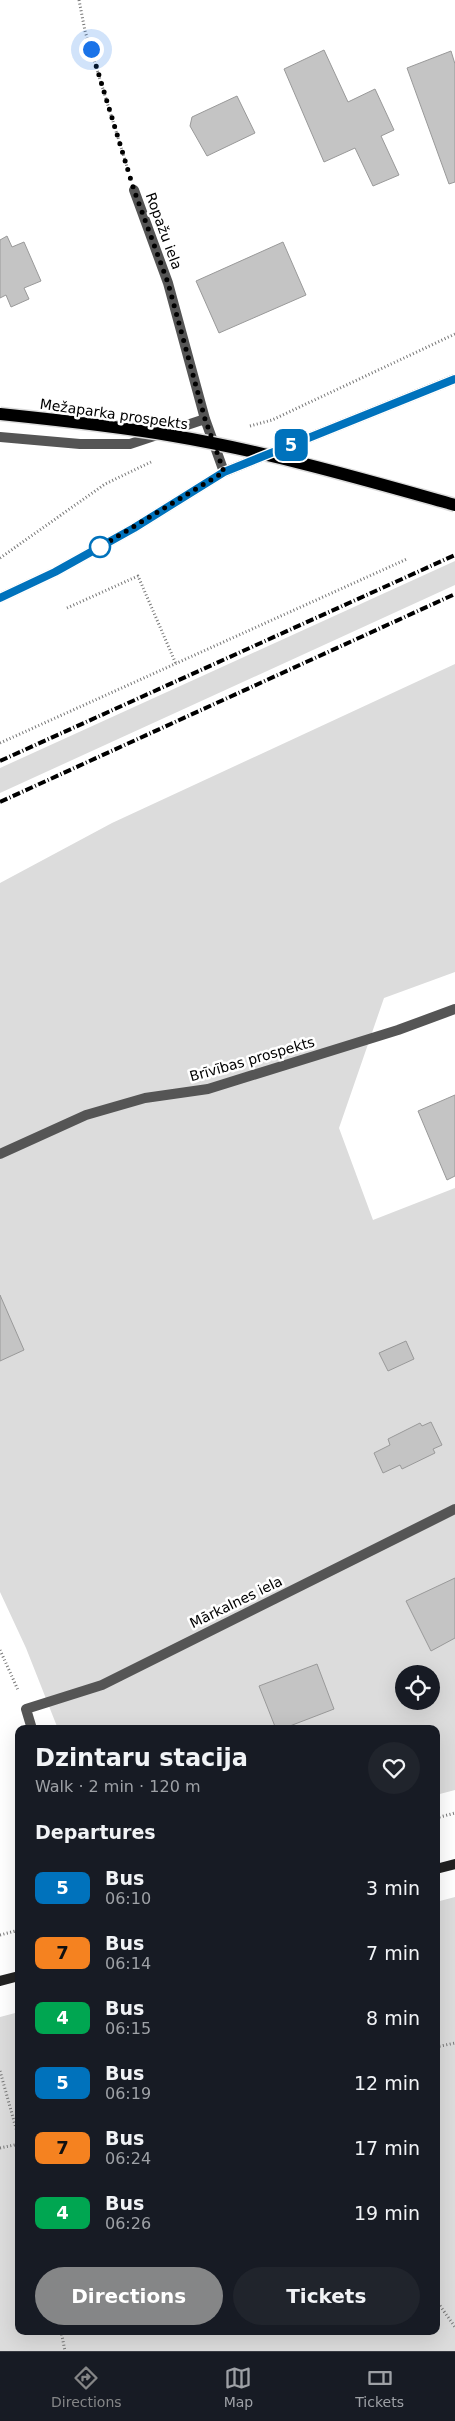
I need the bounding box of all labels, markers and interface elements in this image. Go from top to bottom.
your location [79,37,104,62]
street label: Ropažu iela [143,190,185,272]
street label: Mežaparka prospekts [39,396,189,432]
line badge: 5 [275,429,307,461]
text: 5 [285,434,297,455]
unlabelled marker [89,536,111,558]
street label: Brīvības prospekts [188,1033,316,1085]
street label: Mārkalnes iela [187,1573,285,1631]
map controls [395,1665,440,1710]
button: locate [395,1665,440,1710]
button: heart [368,1742,420,1794]
text: Dzintaru stacija [35,1744,248,1772]
text: Walk · 2 min · 120 m [35,1777,200,1796]
text: Departures [35,1821,156,1843]
text: Bus [105,1867,144,1889]
text: 5 [56,1877,69,1898]
text: 3 min [366,1877,420,1899]
text: 06:10 [105,1889,151,1908]
text: Bus [105,1932,144,1954]
text: 7 [56,1942,69,1963]
text: 7 min [366,1942,420,1964]
text: 06:14 [105,1954,151,1973]
text: Bus [105,1997,144,2019]
text: 4 [56,2007,69,2028]
text: 8 min [366,2007,420,2029]
text: 06:15 [105,2019,151,2038]
text: Bus [105,2062,144,2084]
text: 5 [56,2072,69,2093]
text: 12 min [354,2072,420,2094]
text: 06:19 [105,2084,151,2103]
text: Bus [105,2127,144,2149]
text: 7 [56,2137,69,2158]
text: 17 min [354,2137,420,2159]
text: 06:24 [105,2149,151,2168]
text: Bus [105,2192,144,2214]
text: 4 [56,2202,69,2223]
text: 19 min [354,2202,420,2224]
text: 06:26 [105,2214,151,2233]
button: Directions [35,2267,223,2325]
button: Tickets [233,2267,420,2325]
tab: Directions [51,2364,122,2410]
tab: Map [224,2364,253,2410]
tab: Tickets [355,2364,404,2410]

